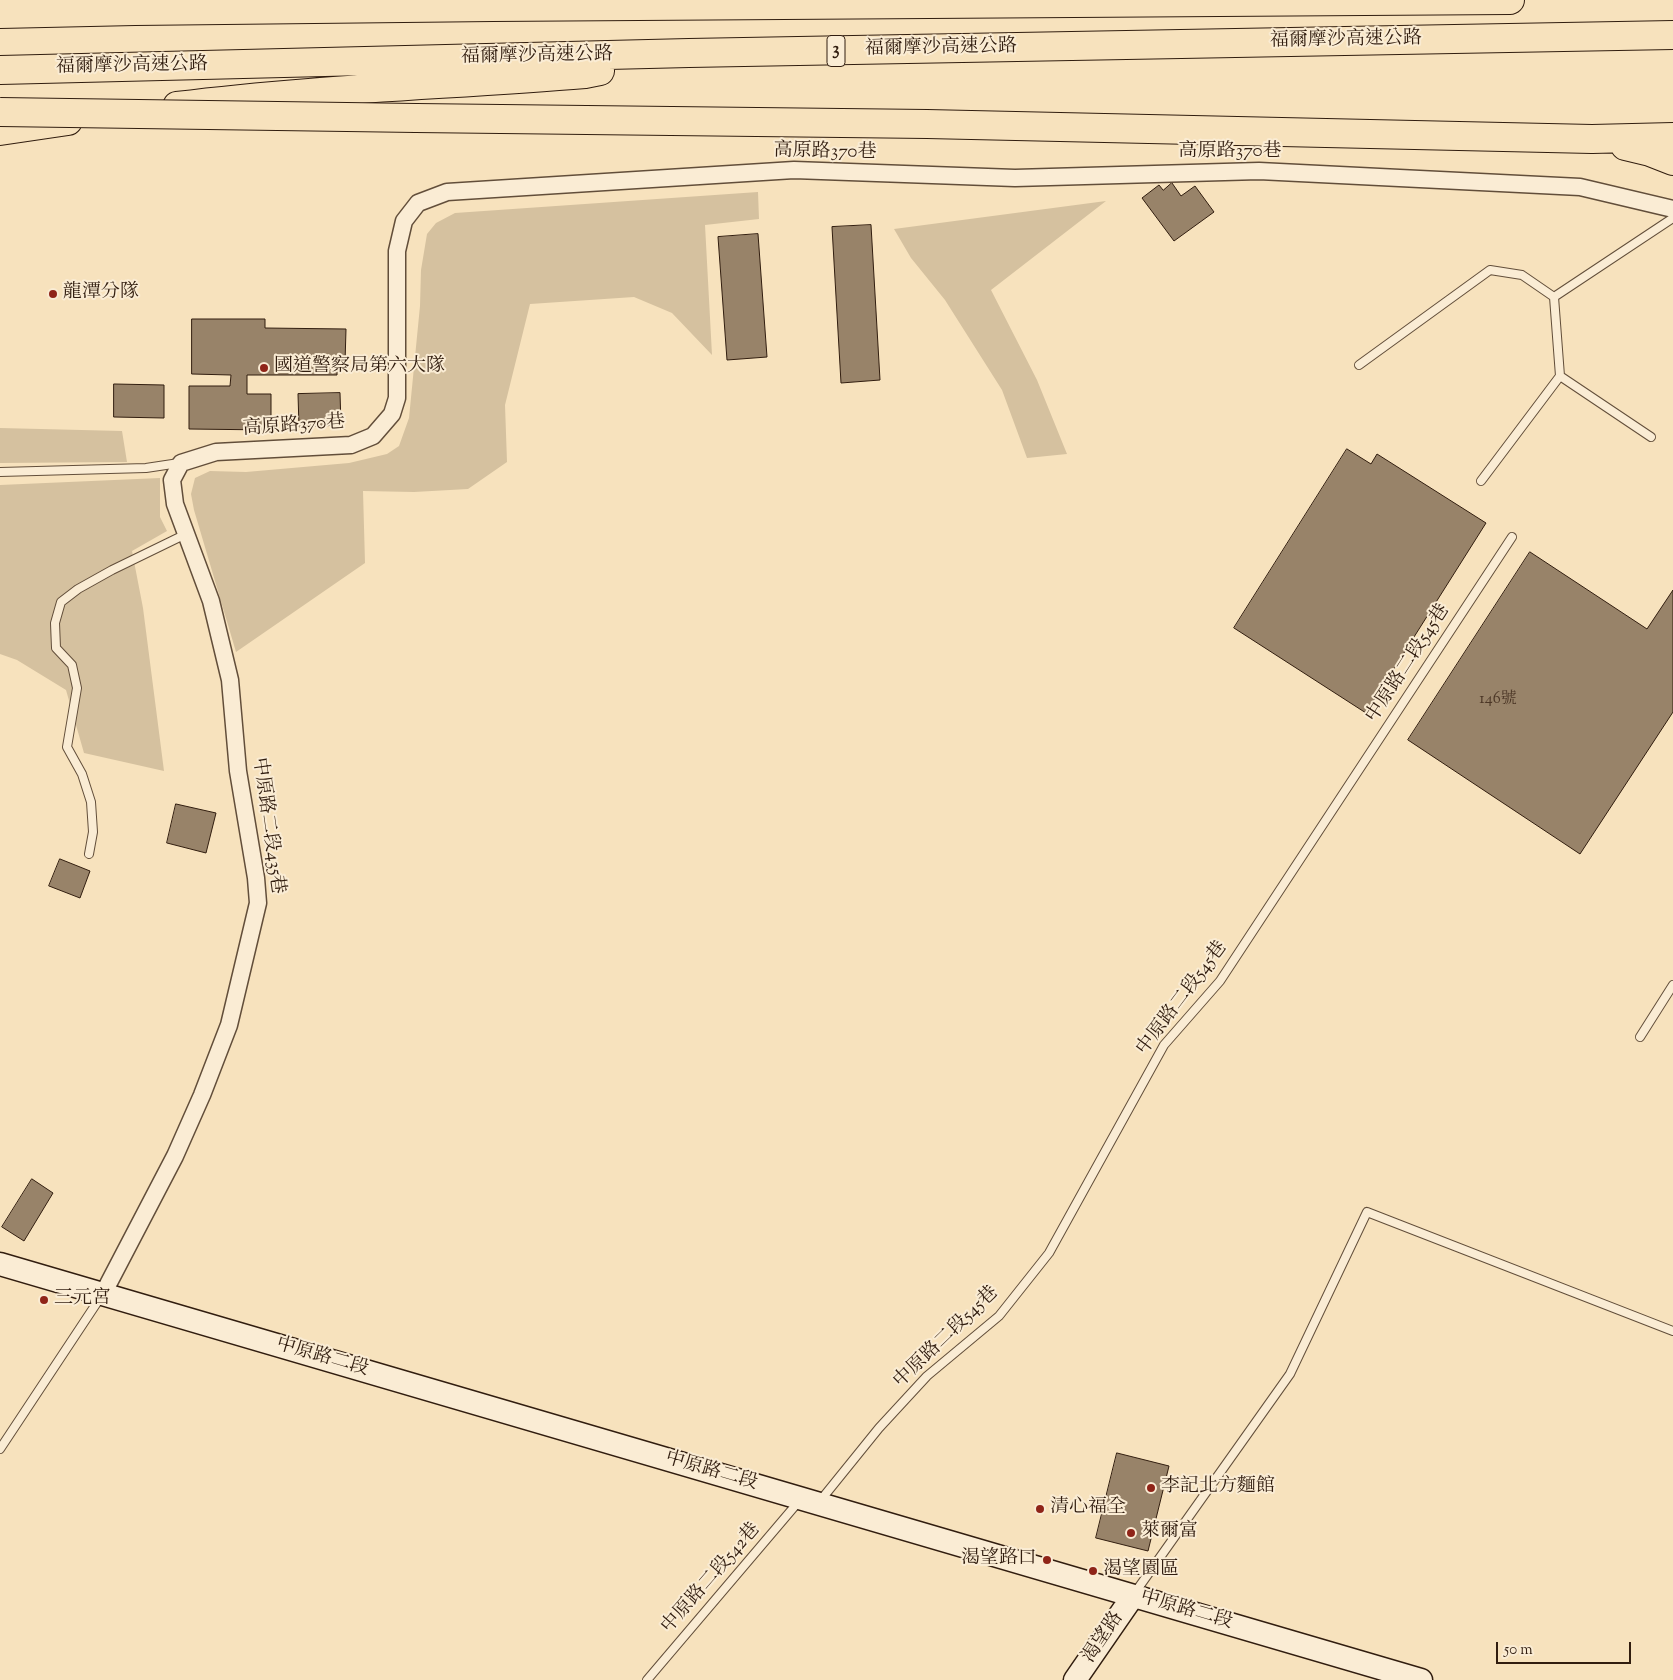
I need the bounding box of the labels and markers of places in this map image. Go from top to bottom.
place label: 龍潭分隊 [63,283,139,305]
marker: 龍潭分隊 [47,288,59,300]
place label: 國道警察局第六大隊 [274,357,445,379]
marker: 國道警察局第六大隊 [258,362,270,374]
place label: 三元宮 [54,1289,111,1311]
marker: 三元宮 [38,1294,50,1306]
place label: 李記北方麵館 [1161,1477,1275,1499]
marker: 李記北方麵館 [1145,1482,1157,1494]
place label: 清心福全 [1050,1498,1126,1520]
marker: 清心福全 [1034,1503,1046,1515]
place label: 萊爾富 [1141,1522,1198,1544]
marker: 萊爾富 [1125,1527,1137,1539]
place label: 渴望路口 [961,1549,1037,1571]
marker: 渴望路口 [1041,1554,1053,1566]
place label: 渴望園區 [1103,1560,1179,1582]
marker: 渴望園區 [1087,1565,1099,1577]

